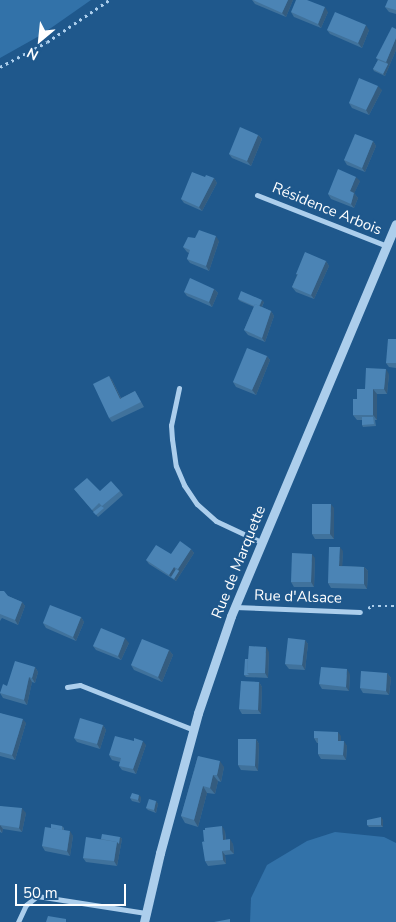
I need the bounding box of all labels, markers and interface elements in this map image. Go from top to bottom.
north arrow [15,15,65,65]
text: N [24,43,42,65]
street label: Résidence Arbois [270,179,384,239]
street label: Rue de Marquette [208,503,270,621]
street label: Rue d'Alsace [254,586,342,608]
scale bar [18,874,129,906]
text: 50 m [23,883,58,903]

